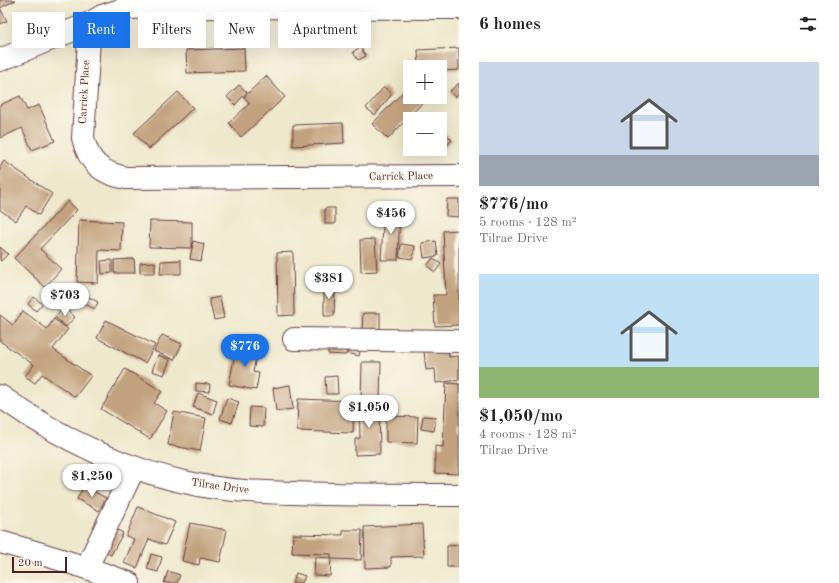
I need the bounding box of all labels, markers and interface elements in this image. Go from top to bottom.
chip: Buy [12,12,65,48]
chip: Rent [73,12,130,48]
chip: Filters [138,12,206,48]
chip: New [214,12,270,48]
chip: Apartment [278,12,371,48]
icon: filters [797,13,819,35]
text: 6 homes [479,16,541,33]
street label: Carrick Place [78,60,92,124]
map controls [403,60,447,156]
button: + [403,60,447,104]
icon: home [613,88,685,160]
button: − [403,112,447,156]
street label: Carrick Place [369,171,433,183]
text: $776/mo [479,196,548,213]
pin: $456 [367,201,415,235]
text: $456 [376,207,406,220]
text: 5 rooms · 128 m² [479,216,577,229]
text: Tilrae Drive [479,232,548,245]
pin: $381 [305,266,353,300]
text: $381 [314,272,344,285]
pin: $703 [41,283,89,317]
text: $703 [50,289,80,302]
icon: home [613,300,685,372]
pin: $776 [221,334,269,368]
text: $776 [230,340,260,353]
pin: $1,050 [336,395,402,429]
text: $1,050 [348,401,390,414]
text: $1,050/mo [479,408,563,425]
text: 4 rooms · 128 m² [479,428,577,441]
text: Tilrae Drive [479,444,548,457]
pin: $1,250 [59,464,125,498]
text: $1,250 [71,470,113,483]
street label: Tilrae Drive [190,477,250,497]
scale bar [12,555,67,574]
text: 20 m [18,558,43,569]

